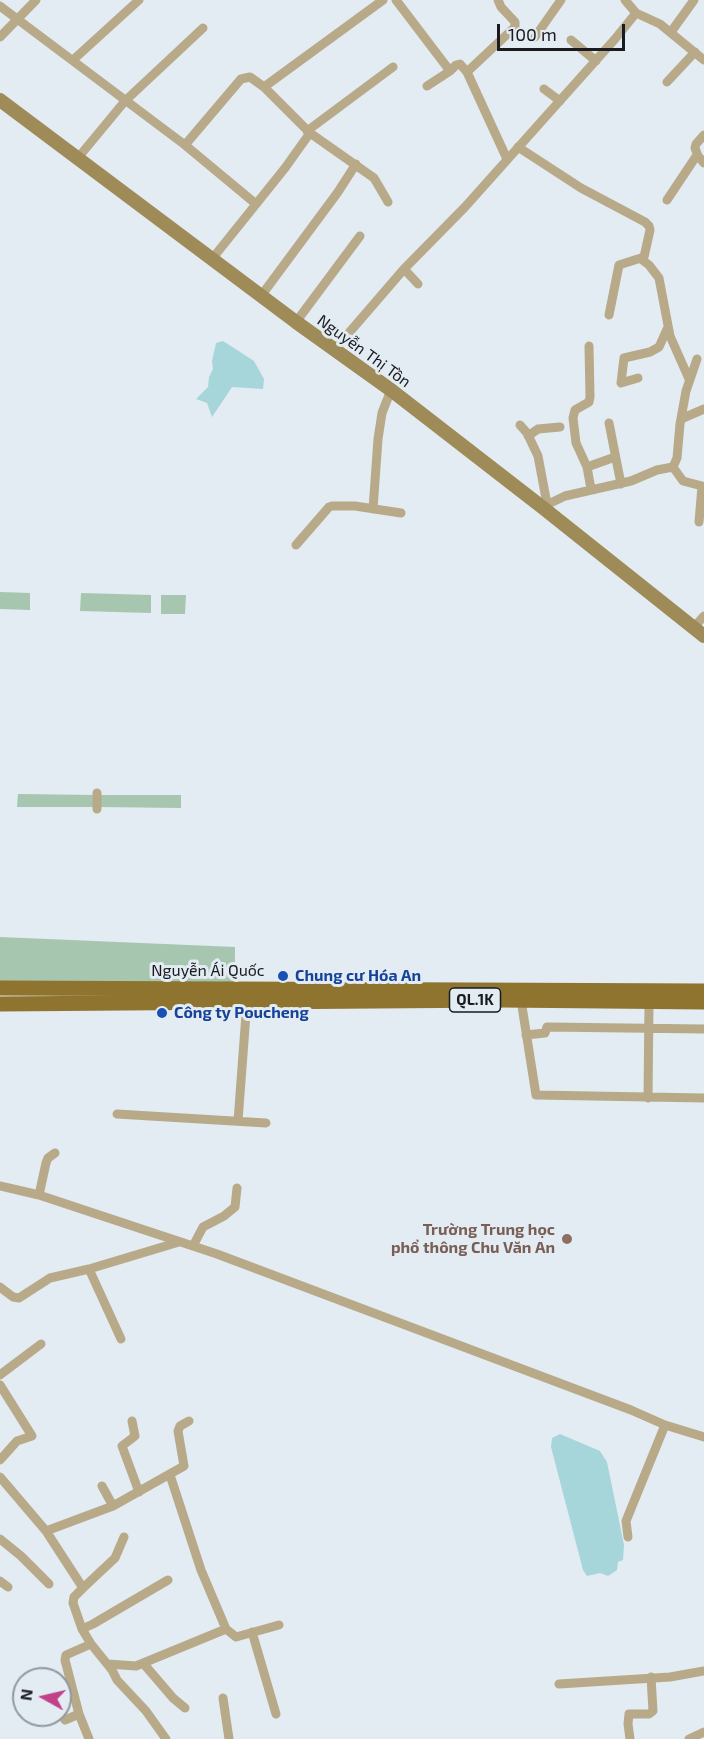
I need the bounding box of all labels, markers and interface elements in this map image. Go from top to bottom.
scale bar [500,12,628,50]
text: 100 m [508,23,557,45]
street label: Nguyễn Thị Tồn [313,311,415,391]
street label: Nguyễn Ái Quốc [151,961,265,981]
place label: Chung cư Hóa An [295,966,421,986]
marker: Chung cư Hóa An [276,969,290,983]
road number: QL.1K [450,988,500,1012]
place label: Công ty Poucheng [174,1003,309,1023]
marker: Công ty Poucheng [155,1006,169,1020]
place label: Trường Trung học phổ thông Chu Văn An [391,1220,555,1258]
marker: Trường Trung học phổ thông Chu Văn An [560,1232,574,1246]
north arrow [12,1667,72,1727]
text: N [15,1688,36,1702]

